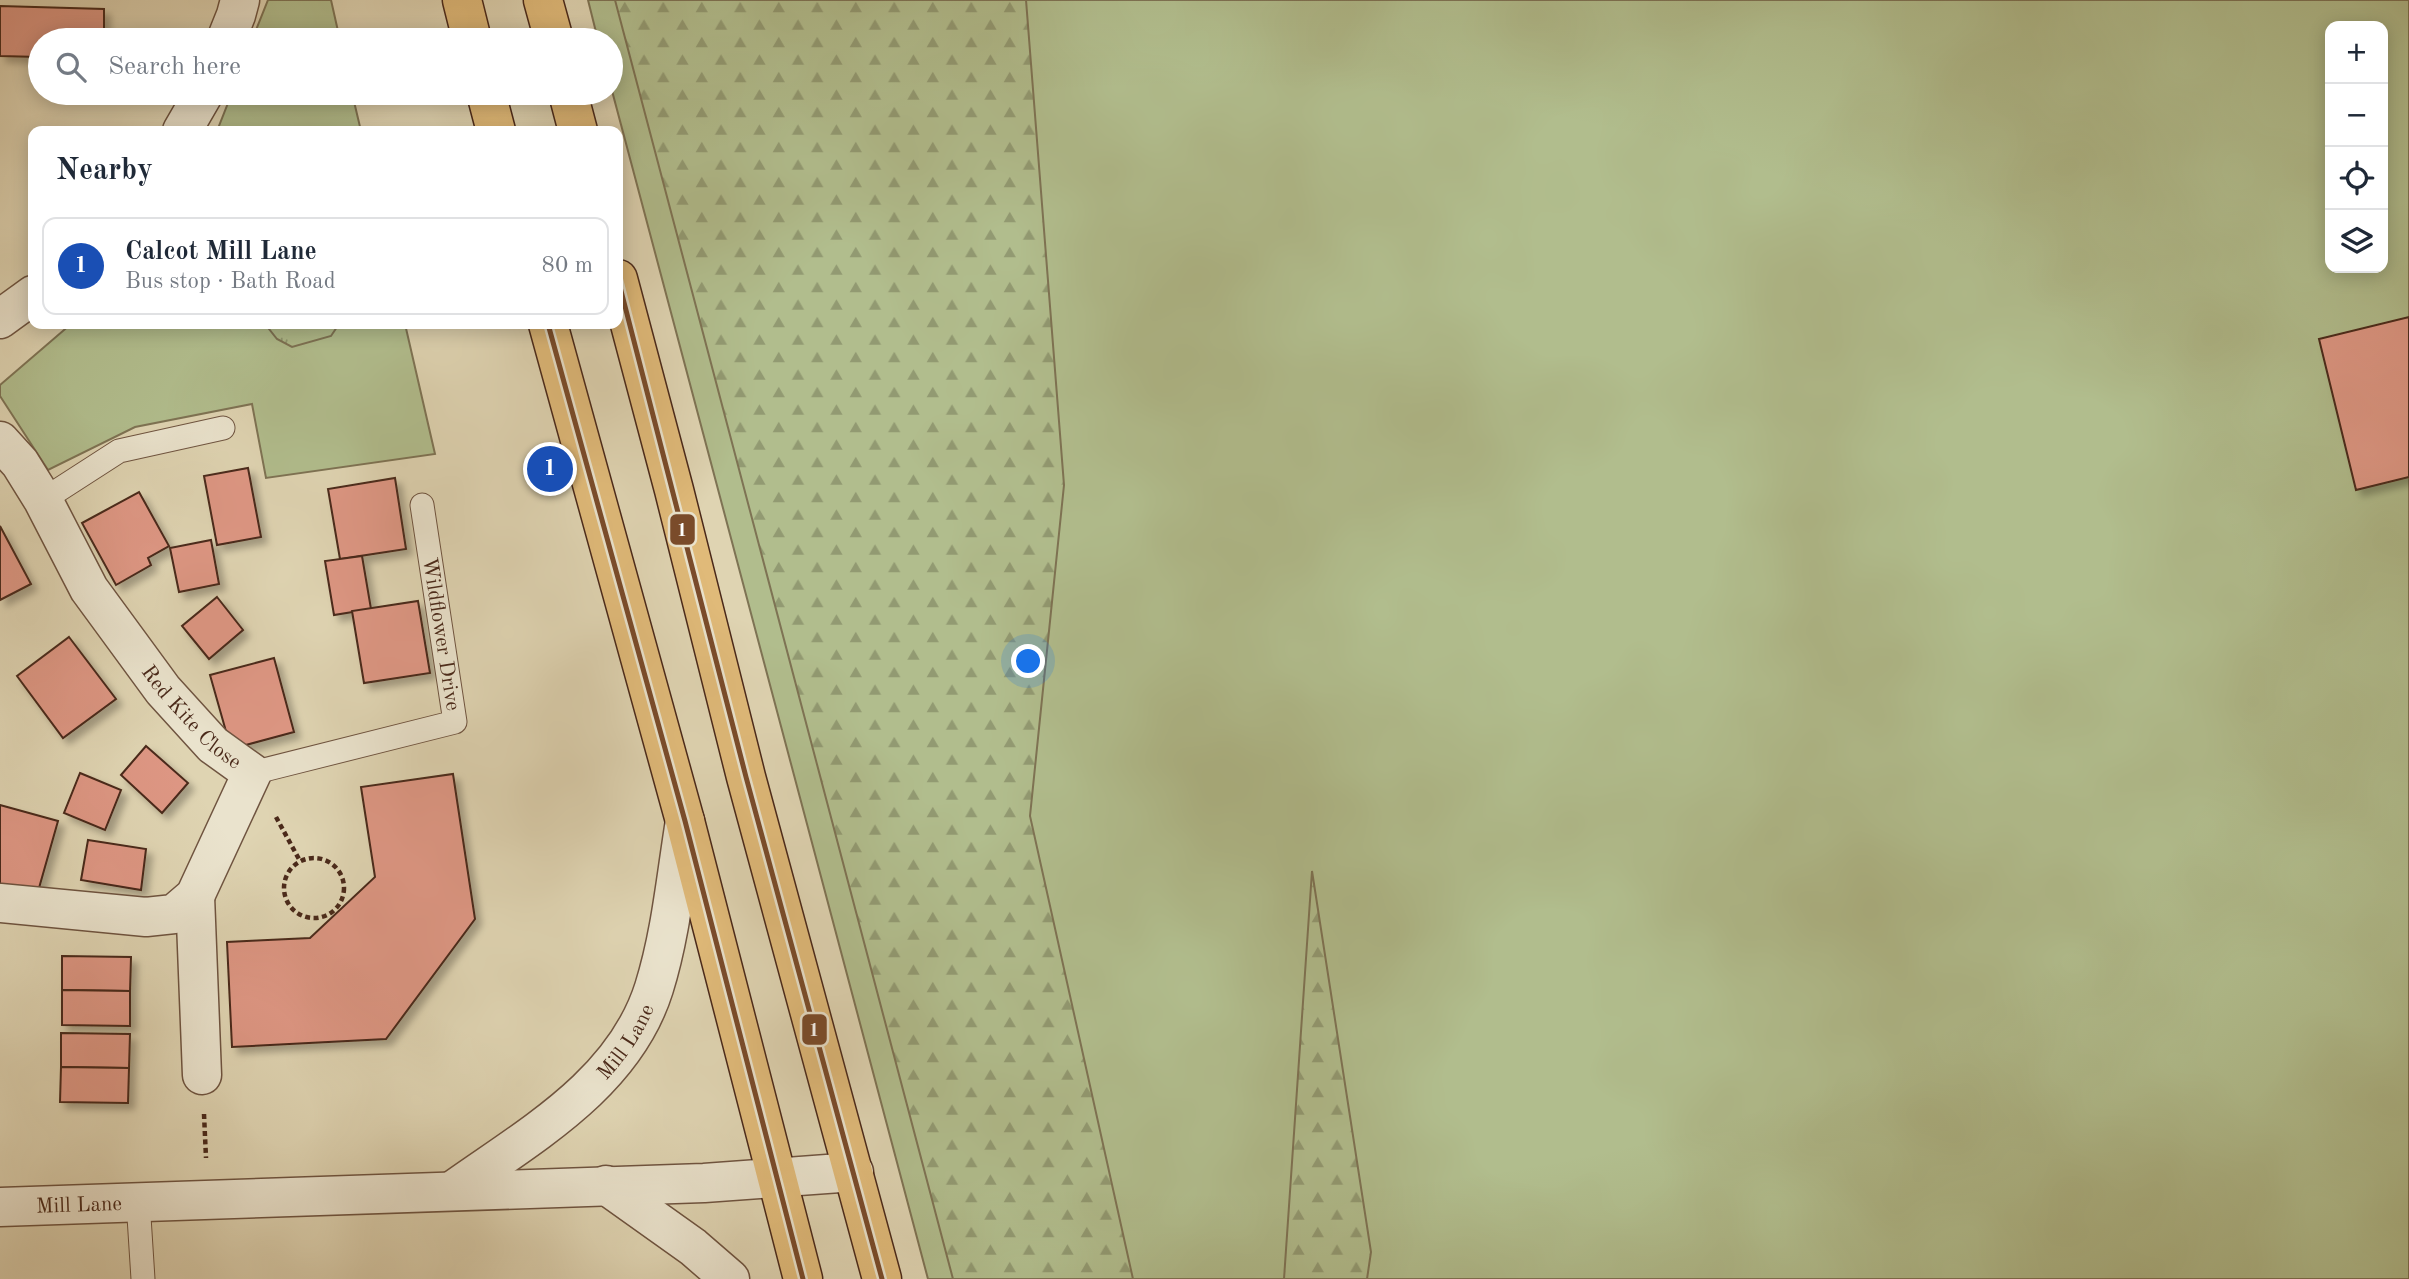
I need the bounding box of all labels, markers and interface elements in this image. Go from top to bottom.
map controls [2325,21,2388,273]
button: + [2325,21,2388,84]
search box [28,28,623,105]
icon: search [52,48,90,86]
text: Search here [108,54,241,80]
button: − [2325,84,2388,147]
button: locate [2325,147,2388,210]
text: Nearby [56,156,153,186]
button: layers [2325,210,2388,273]
text: Calcot Mill Lane [125,239,317,265]
text: 1 [74,254,88,277]
text: 80 m [542,254,593,277]
text: Bus stop · Bath Road [125,270,336,293]
pin: 1 [527,443,573,495]
line badge: 1 [669,513,696,546]
text: 1 [676,522,688,541]
street label: Wildflower Drive [418,556,463,712]
your location [1011,644,1045,678]
street label: Red Kite Close [137,662,245,774]
street label: Mill Lane [594,1001,659,1084]
line badge: 1 [801,1013,828,1046]
text: 1 [808,1022,820,1041]
street label: Mill Lane [36,1194,122,1218]

